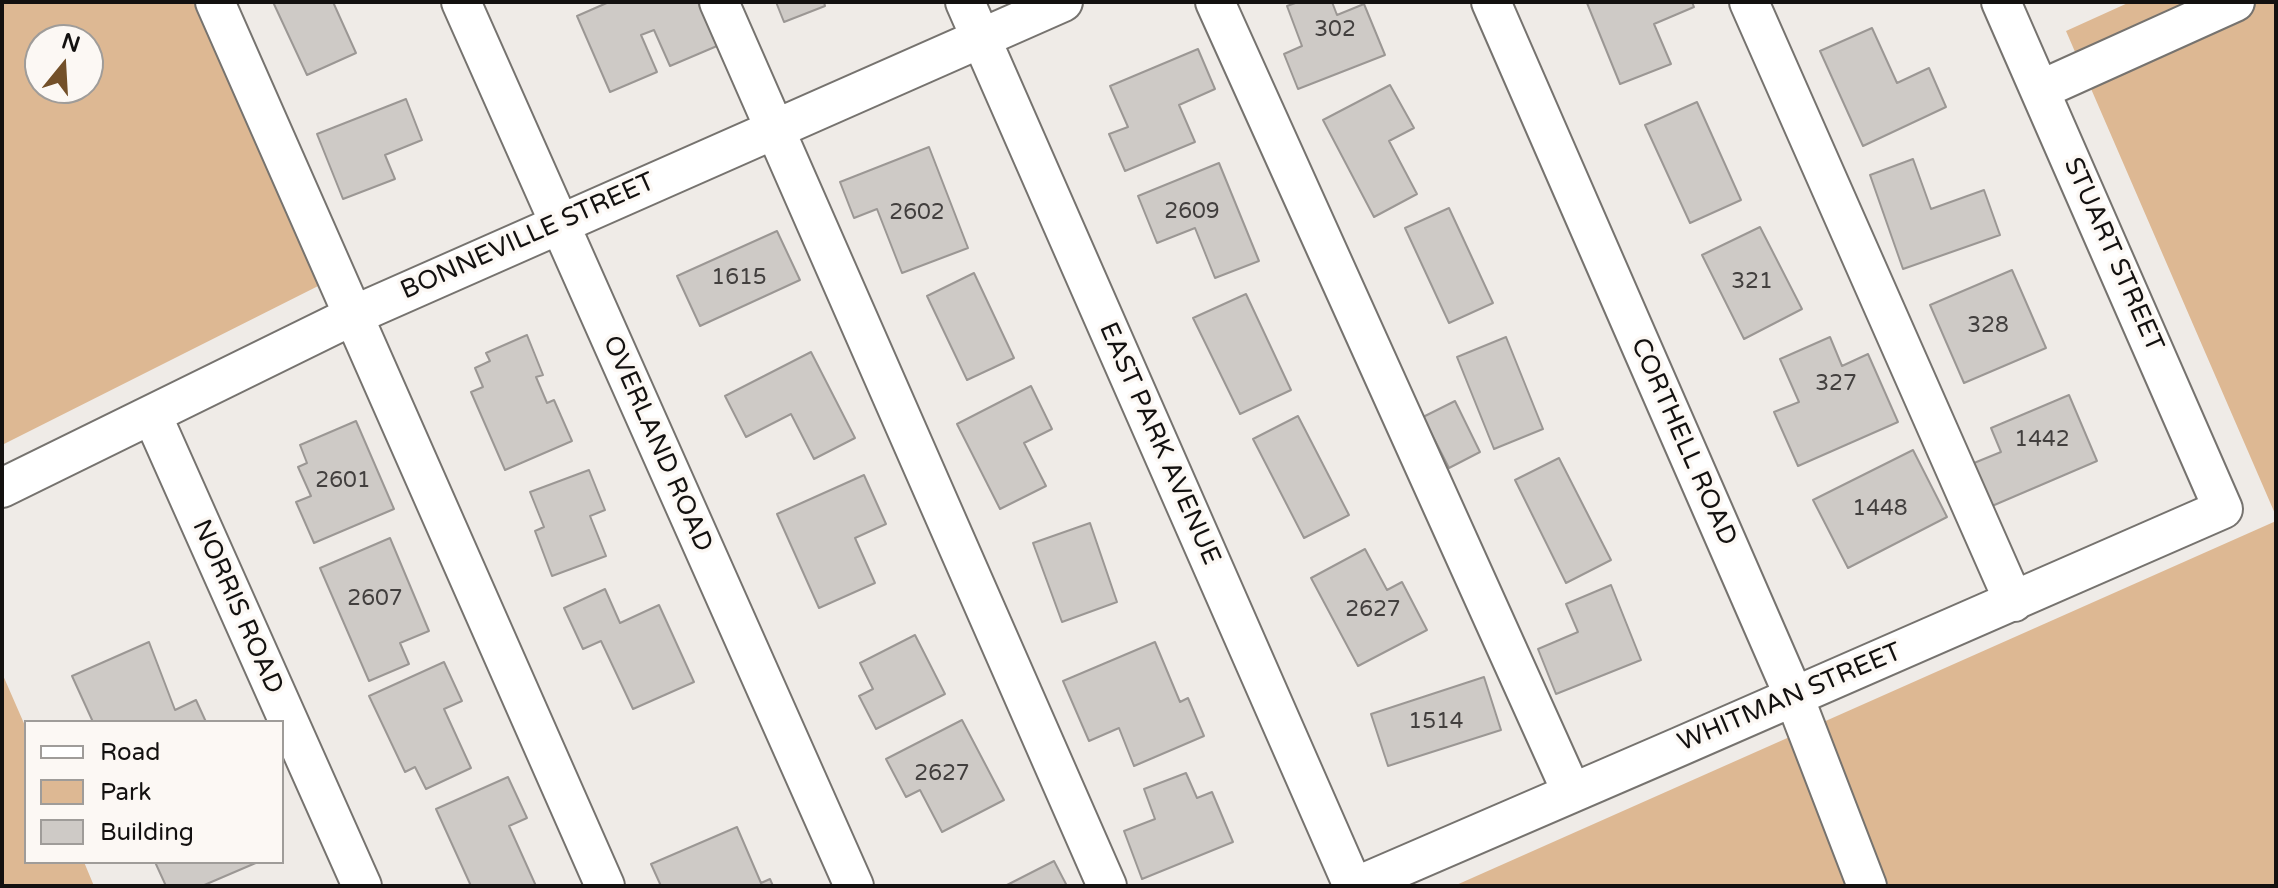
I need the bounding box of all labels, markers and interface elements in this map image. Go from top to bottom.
house number: 302 [1314,17,1356,43]
north arrow [24,24,104,104]
text: N [58,28,83,58]
street label: STUART STREET [2056,153,2170,357]
street label: BONNEVILLE STREET [396,167,660,307]
house number: 2609 [1164,199,1220,225]
house number: 2602 [889,200,945,226]
house number: 1615 [711,265,767,291]
house number: 321 [1731,269,1773,295]
house number: 328 [1967,313,2009,339]
street label: EAST PARK AVENUE [1091,318,1227,570]
street label: OVERLAND ROAD [595,331,719,557]
street label: CORTHELL ROAD [1623,333,1743,551]
house number: 327 [1815,371,1857,397]
house number: 1442 [2014,427,2070,453]
house number: 2601 [315,468,371,494]
house number: 1448 [1852,496,1908,522]
street label: NORRIS ROAD [185,515,289,699]
house number: 2607 [347,586,403,612]
house number: 2627 [1345,597,1401,623]
street label: WHITMAN STREET [1674,637,1906,759]
house number: 1514 [1408,709,1464,735]
legend [24,720,284,864]
text: Road [100,738,160,767]
house number: 2627 [914,761,970,787]
text: Park [100,778,151,807]
text: Building [100,818,194,847]

